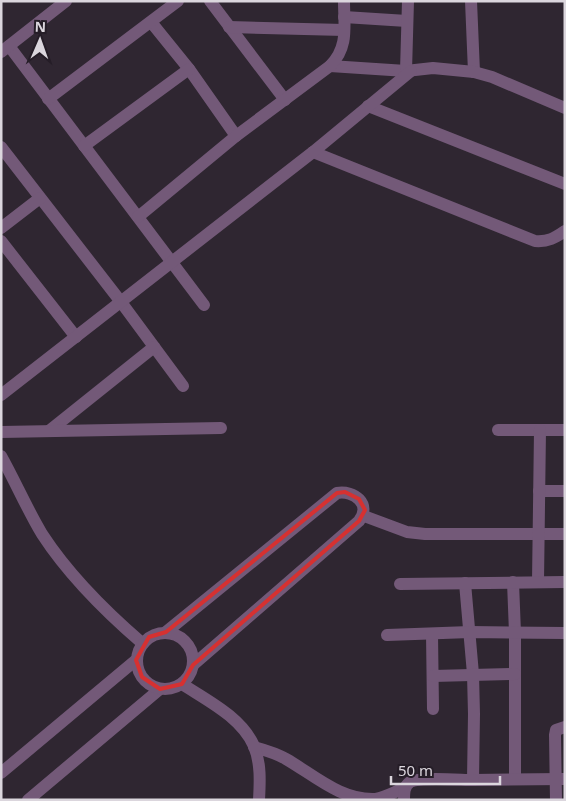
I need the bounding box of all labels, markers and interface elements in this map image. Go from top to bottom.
north arrow [15,15,65,65]
text: N [34,17,46,36]
scale bar [391,754,500,786]
text: 50 m [398,760,433,780]

